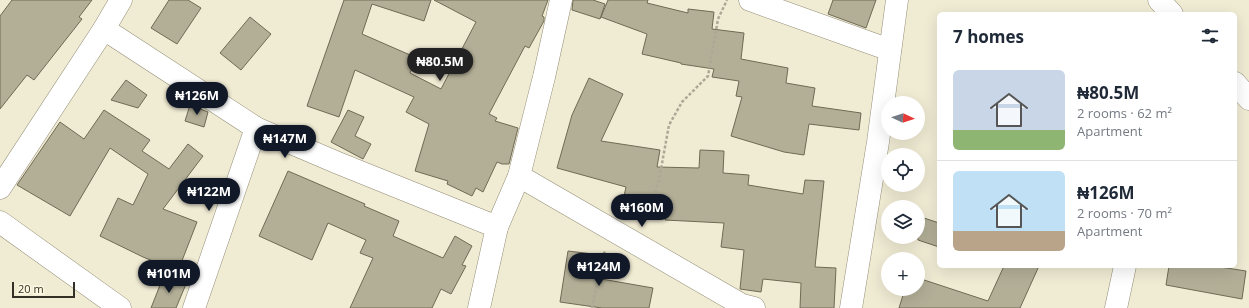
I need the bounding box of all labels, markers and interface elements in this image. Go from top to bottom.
text: 7 homes [953,25,1024,48]
icon: filters [1199,25,1221,47]
pin: ₦80.5M [407,48,473,82]
text: ₦80.5M [416,52,464,70]
text: ₦80.5M [1077,81,1139,104]
pin: ₦126M [169,82,225,116]
text: ₦126M [175,86,219,104]
icon: home [985,86,1033,134]
north arrow [881,96,925,140]
map controls [881,96,925,296]
text: 2 rooms · 62 m² [1077,104,1172,122]
text: Apartment [1077,122,1142,140]
pin: ₦147M [257,125,313,159]
text: ₦147M [263,129,307,147]
button: locate [881,148,925,192]
pin: ₦122M [181,178,237,212]
text: ₦126M [1077,181,1134,204]
text: ₦122M [187,182,231,200]
icon: home [985,187,1033,235]
pin: ₦160M [614,194,670,228]
text: ₦160M [620,198,664,216]
button: layers [881,200,925,244]
text: 2 rooms · 70 m² [1077,204,1172,222]
text: Apartment [1077,222,1142,240]
button: + [881,252,925,296]
pin: ₦124M [571,253,627,287]
text: ₦124M [577,257,621,275]
pin: ₦101M [141,260,197,294]
text: ₦101M [147,264,191,282]
scale bar [12,280,75,299]
text: 20 m [18,281,44,296]

